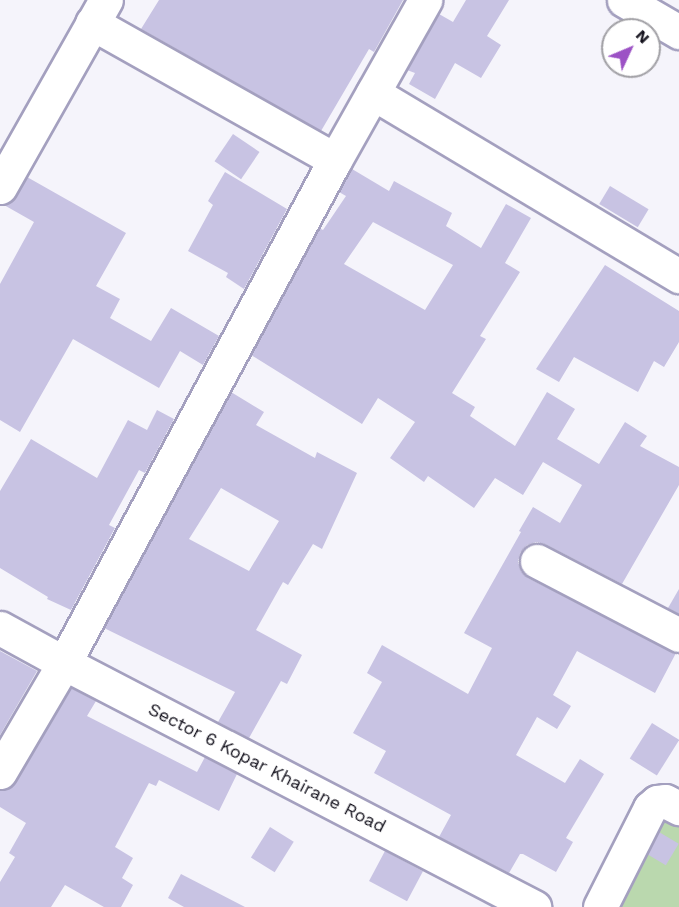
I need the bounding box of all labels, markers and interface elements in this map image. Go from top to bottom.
north arrow [601,18,661,78]
text: N [632,26,654,47]
street label: Sector 6 Kopar Khairane Road [144,698,390,838]

